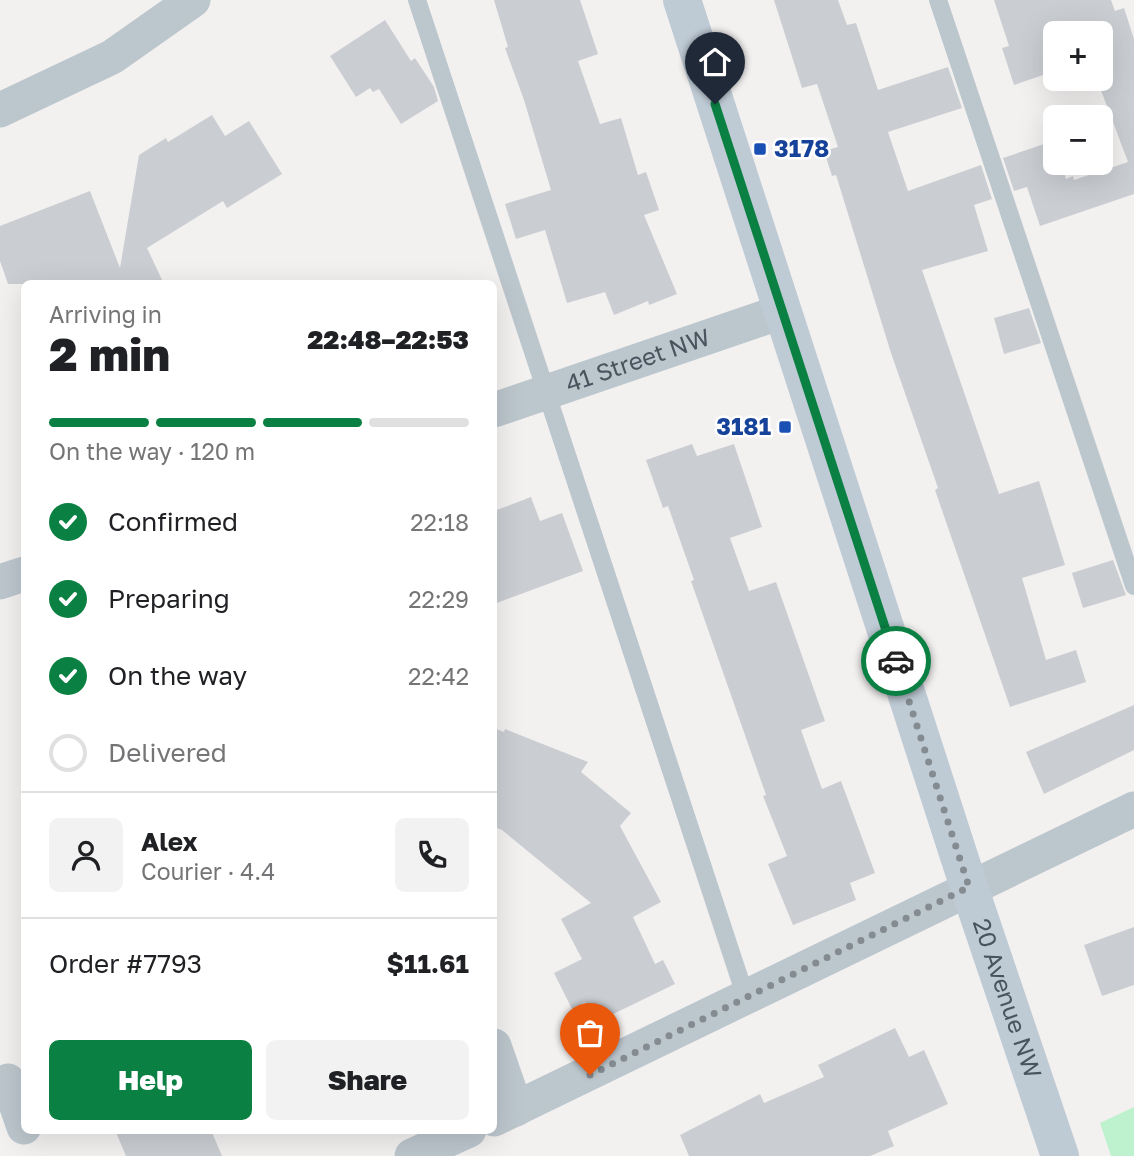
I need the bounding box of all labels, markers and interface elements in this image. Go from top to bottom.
map controls [1043,21,1113,175]
button: + [1043,21,1113,91]
pin [685,32,745,104]
icon: home [696,43,734,81]
button: − [1043,105,1113,175]
place label: 3178 [774,133,829,162]
marker: 3178 [752,141,768,157]
text: Arriving in [49,300,162,328]
street label: 41 Street NW [561,321,713,398]
text: 22:48–22:53 [307,324,469,355]
text: 2 min [49,326,170,381]
place label: 3181 [716,411,771,440]
marker: 3181 [777,419,793,435]
text: On the way · 120 m [49,437,255,465]
icon: check [49,503,87,541]
text: Confirmed [108,506,238,537]
text: 22:18 [410,508,469,536]
icon: check [49,580,87,618]
text: Preparing [108,583,230,614]
text: 22:29 [408,585,469,613]
courier [861,626,931,696]
icon: car [877,642,915,680]
icon: check [49,657,87,695]
text: On the way [108,660,247,691]
text: 22:42 [408,662,469,690]
text: Delivered [108,737,227,768]
button: person [49,818,123,892]
button: phone [395,818,469,892]
text: Alex [141,826,198,857]
text: Courier · 4.4 [141,857,275,885]
street label: 20 Avenue NW [968,914,1049,1082]
text: Order #7793 [49,948,202,979]
text: $11.61 [387,948,469,979]
pin [560,1003,620,1075]
icon: bag [571,1014,609,1052]
button: Help [49,1040,252,1120]
button: Share [266,1040,469,1120]

